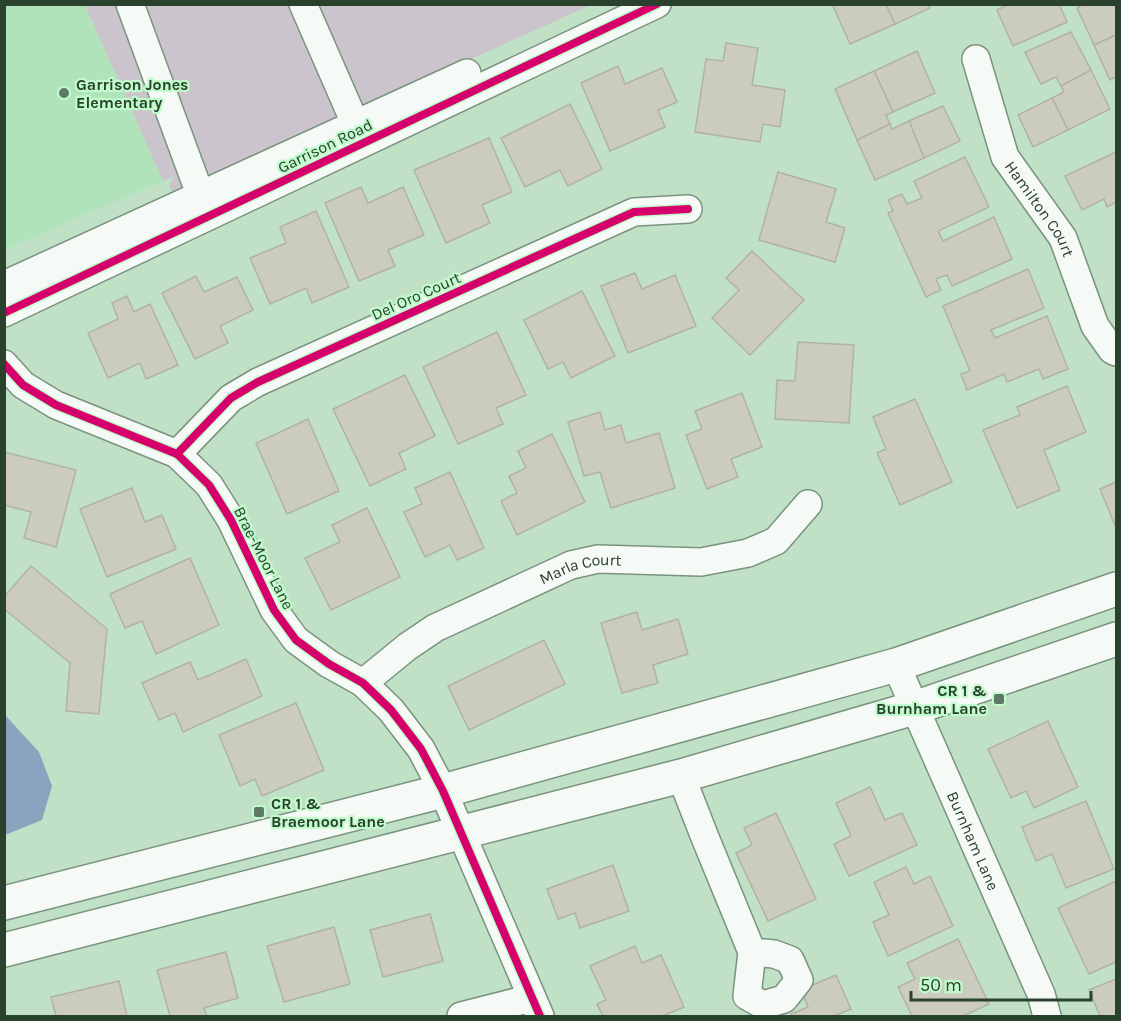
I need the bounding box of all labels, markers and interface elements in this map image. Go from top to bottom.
place label: Garrison Jones Elementary [76,75,189,112]
marker: Garrison Jones Elementary [57,86,71,100]
street label: Garrison Road [275,115,375,177]
street label: Hamilton Court [1001,157,1078,259]
street label: Del Oro Court [368,268,464,324]
street label: Brae-Moor Lane [230,503,298,613]
street label: Marla Court [536,549,622,588]
place label: CR 1 & Burnham Lane [876,681,987,718]
marker: CR 1 & Burnham Lane [992,692,1006,706]
street label: Burnham Lane [943,788,1004,893]
place label: CR 1 & Braemoor Lane [271,794,385,831]
marker: CR 1 & Braemoor Lane [252,805,266,819]
scale bar [911,964,1091,1002]
text: 50 m [920,974,962,996]

